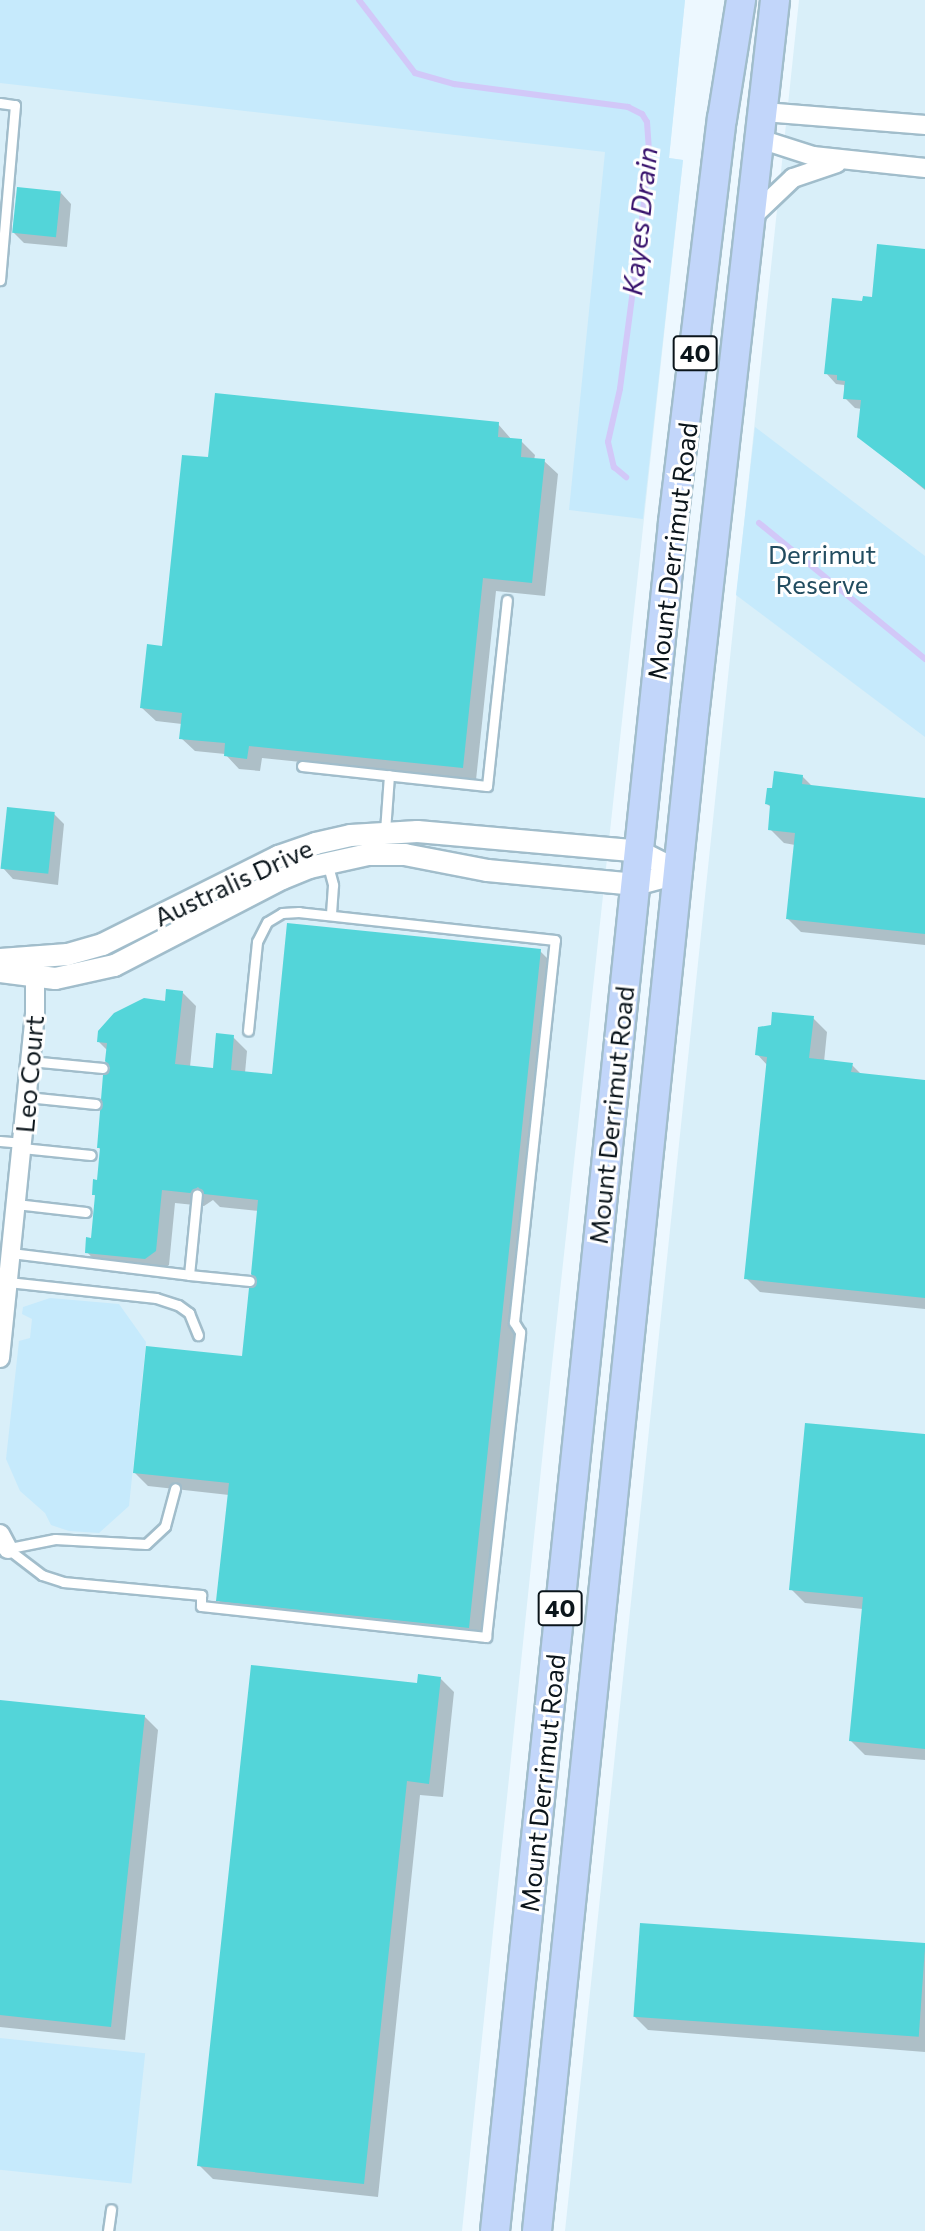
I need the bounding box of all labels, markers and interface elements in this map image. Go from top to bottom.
water label: Kayes Drain [614,145,664,297]
road number: 40 [672,332,718,374]
street label: Mount Derrimut Road [641,420,703,682]
park label: Derrimut Reserve [768,538,876,600]
street label: Australis Drive [149,832,317,932]
street label: Mount Derrimut Road [582,984,640,1246]
street label: Leo Court [8,1014,50,1134]
road number: 40 [537,1588,583,1628]
street label: Mount Derrimut Road [513,1652,571,1914]

